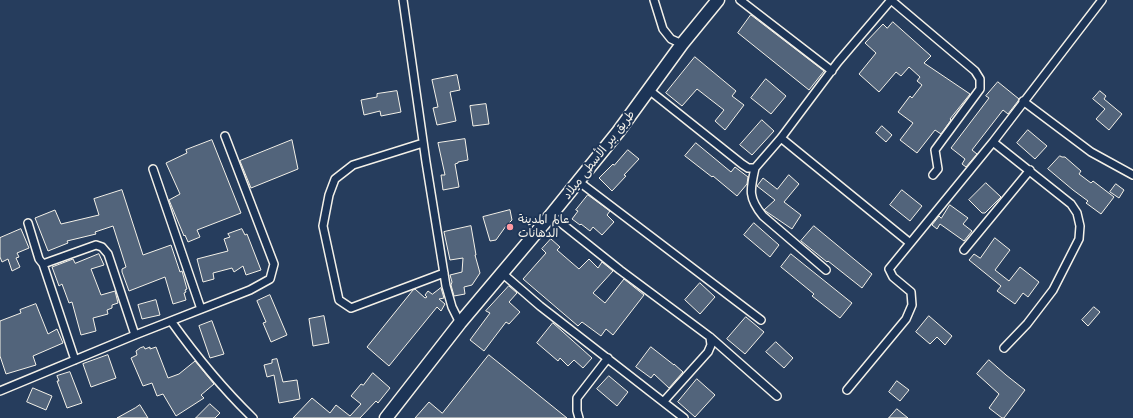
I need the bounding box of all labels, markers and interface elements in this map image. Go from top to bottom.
street label: طريق بير الأسطى ميلاد [560,108,638,202]
place label: عالم المدينة الدهانات [518,213,570,241]
marker: عالم المدينة الدهانات [505,222,515,232]

